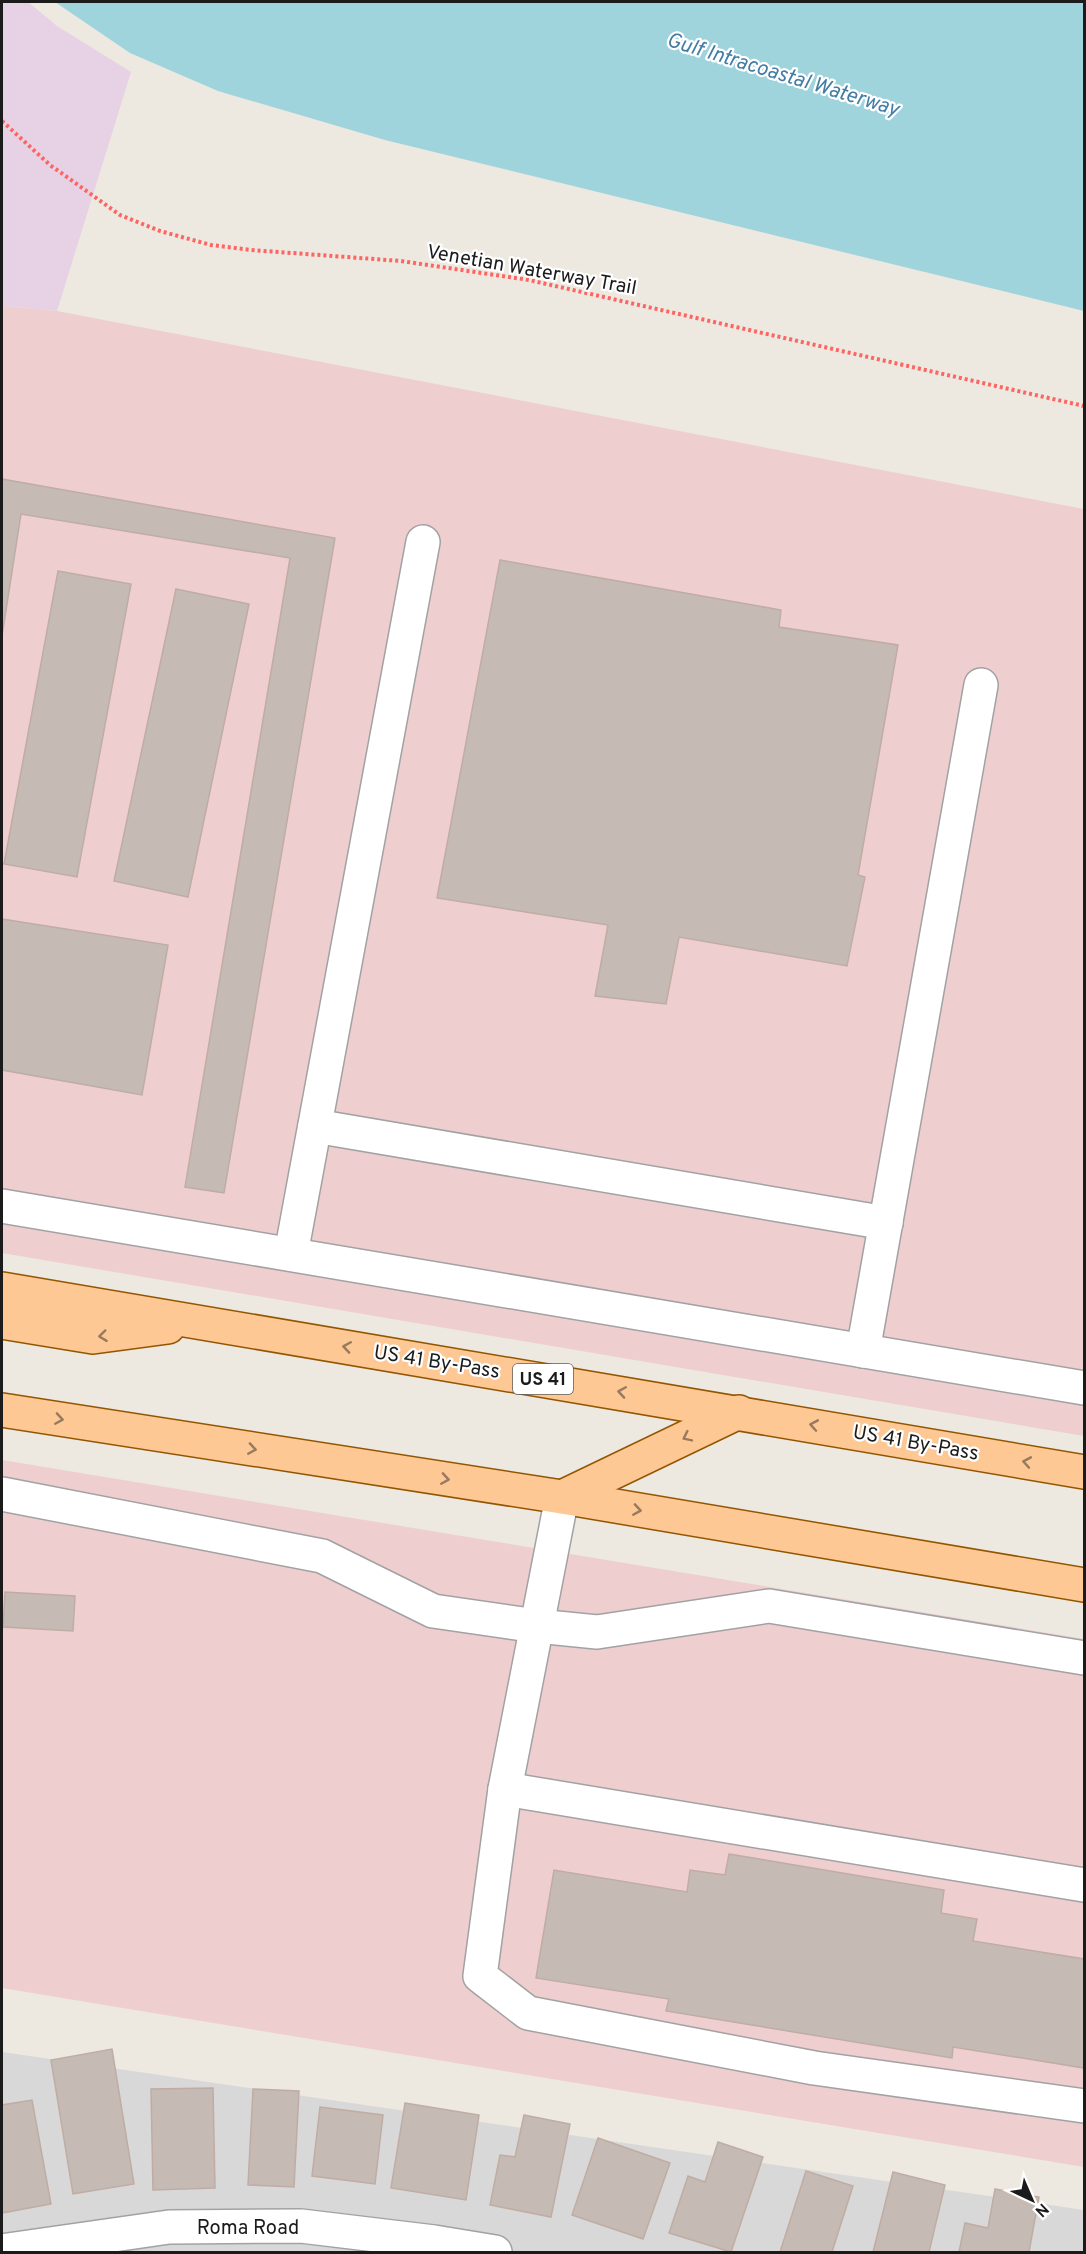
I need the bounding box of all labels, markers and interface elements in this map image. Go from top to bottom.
water label: Gulf Intracoastal Waterway [663,27,903,124]
street label: Venetian Waterway Trail [425,240,639,302]
one-way arrow [98,1329,107,1342]
street label: US 41 By-Pass [372,1340,502,1386]
one-way arrow [342,1341,351,1353]
road number: US 41 [513,1364,573,1394]
one-way arrow [617,1387,626,1399]
one-way arrow [55,1413,64,1425]
one-way arrow [809,1419,819,1431]
street label: US 41 By-Pass [851,1420,981,1468]
one-way arrow [682,1430,693,1442]
one-way arrow [247,1443,257,1455]
one-way arrow [1022,1456,1032,1468]
one-way arrow [440,1473,449,1485]
one-way arrow [632,1503,642,1516]
north arrow [1002,2170,1062,2230]
text: N [1030,2198,1052,2221]
street label: Roma Road [197,2216,299,2242]

